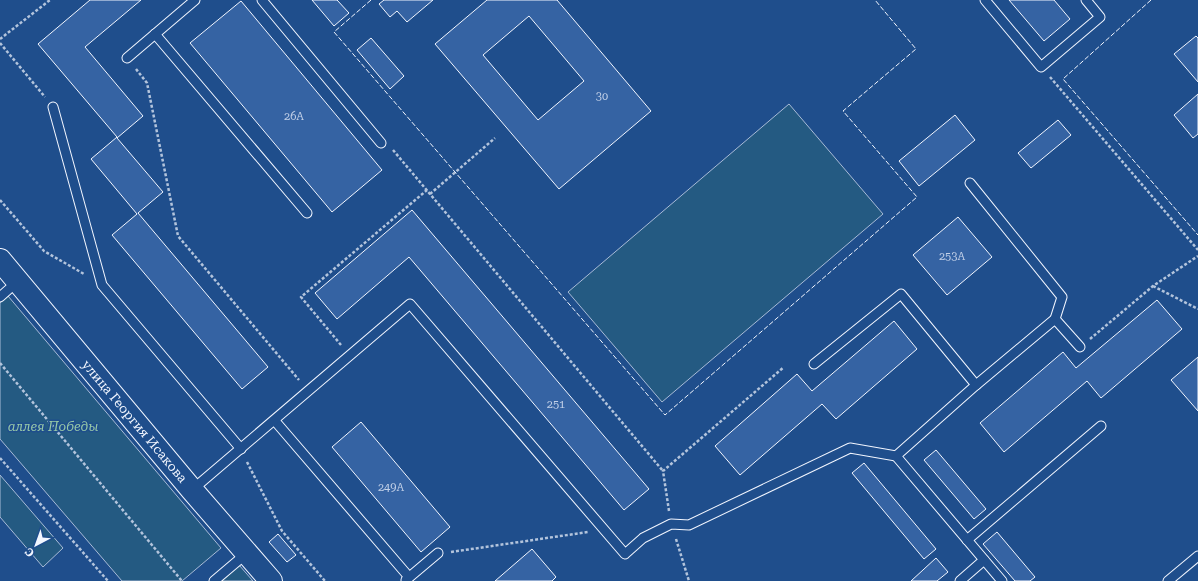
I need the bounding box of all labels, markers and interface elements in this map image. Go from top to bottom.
house number: 30 [596,90,608,103]
house number: 26А [284,110,304,123]
house number: 253А [939,250,965,263]
street label: улица Георгия Исакова [79,357,190,486]
house number: 251 [547,398,565,411]
park label: аллея Победы [8,419,98,434]
house number: 249А [378,481,404,494]
north arrow [16,525,56,565]
text: С [22,545,37,560]

